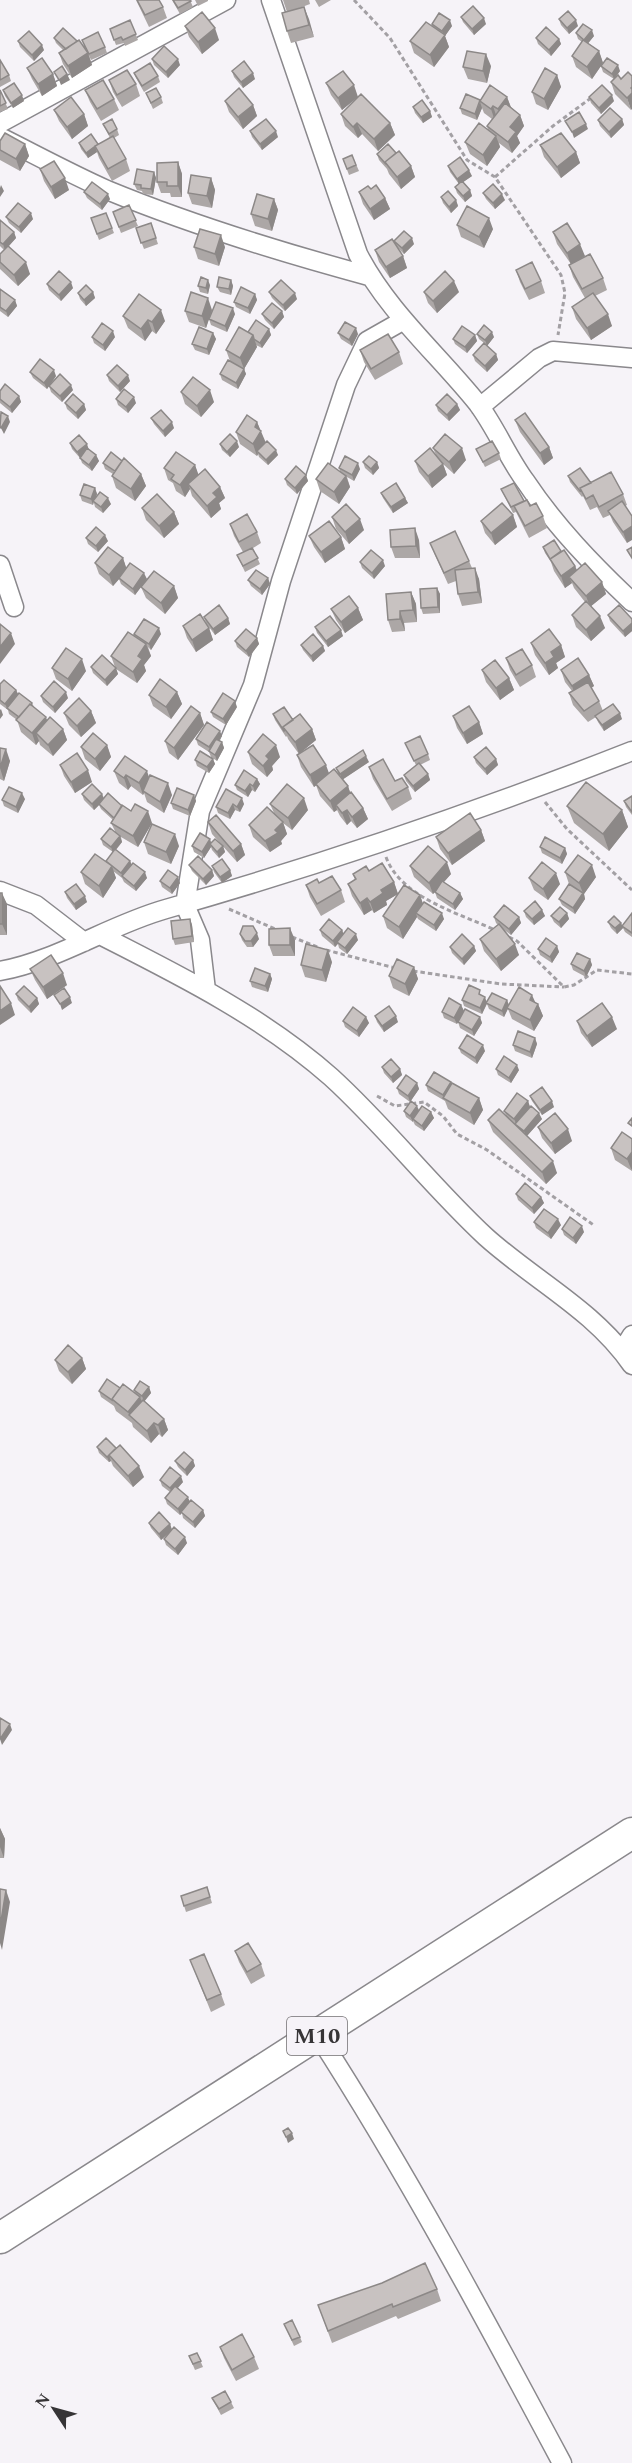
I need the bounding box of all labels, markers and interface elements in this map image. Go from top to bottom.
road number: M10 [287,2017,347,2055]
north arrow [24,2379,84,2439]
text: N [29,2388,56,2413]

